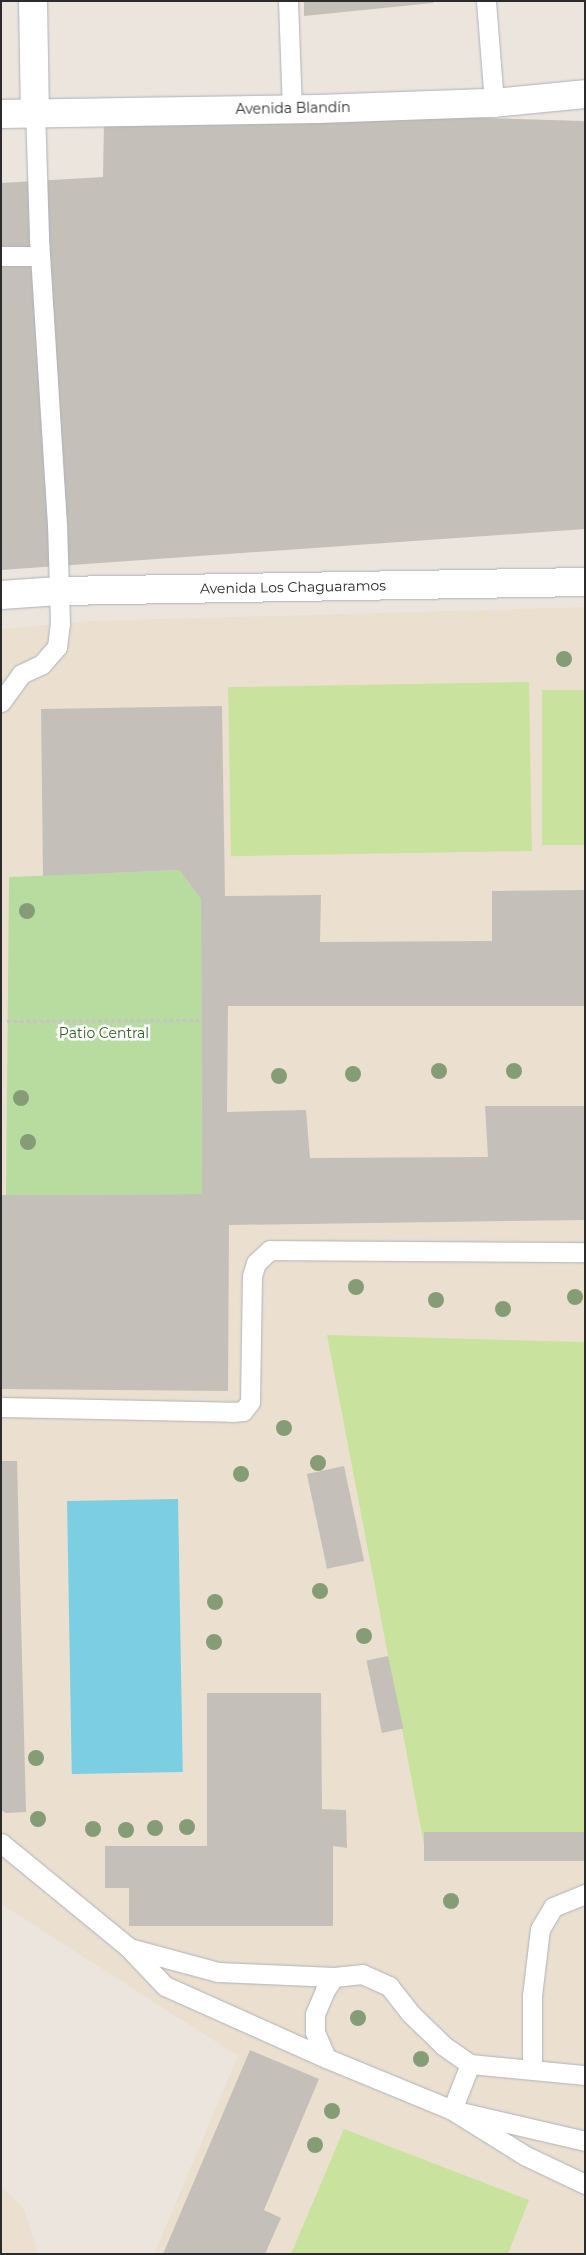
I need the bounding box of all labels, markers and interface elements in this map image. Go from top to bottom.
street label: Avenida Blandín [235,99,351,117]
street label: Avenida Los Chaguaramos [200,577,386,597]
park label: Patio Central [59,1025,149,1041]

